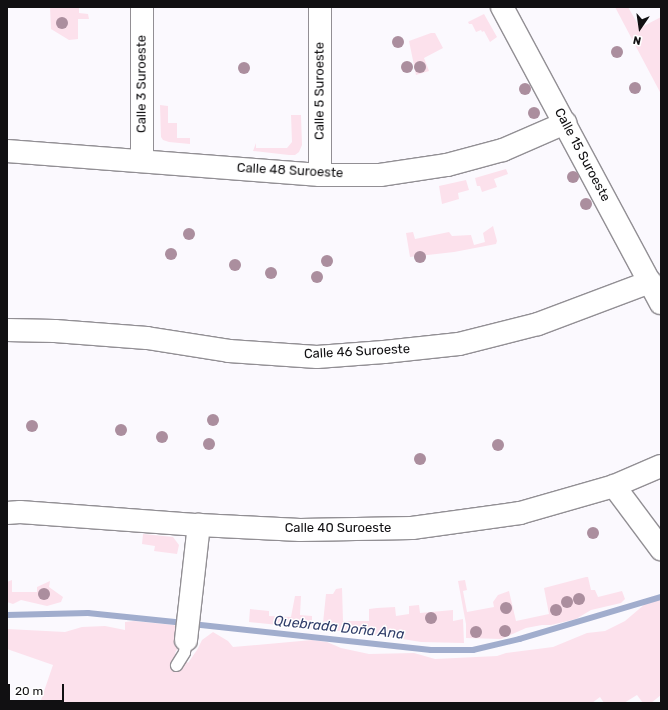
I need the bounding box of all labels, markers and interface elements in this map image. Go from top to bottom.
north arrow [620,8,660,48]
text: N [632,33,643,47]
street label: Calle 3 Suroeste [134,35,150,133]
street label: Calle 5 Suroeste [312,42,328,140]
street label: Calle 15 Suroeste [551,106,613,204]
street label: Calle 48 Suroeste [236,160,344,182]
street label: Calle 46 Suroeste [304,341,410,363]
street label: Calle 40 Suroeste [285,520,391,536]
water label: Quebrada Doña Ana [273,613,405,643]
scale bar [10,676,66,702]
text: 20 m [15,684,43,698]

